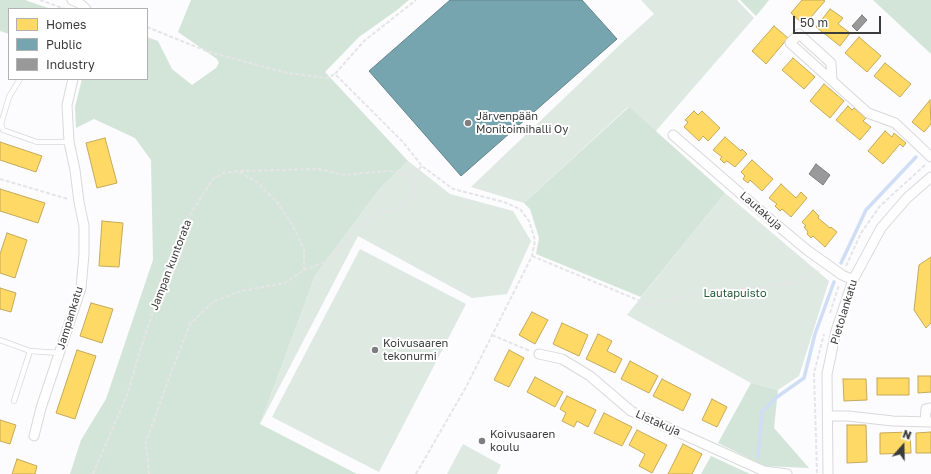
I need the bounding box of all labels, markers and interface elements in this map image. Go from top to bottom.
legend [8,8,148,80]
scale bar [795,8,883,34]
text: 50 m [800,15,828,30]
text: Homes [46,17,86,32]
text: Public [46,37,82,52]
text: Industry [46,57,95,72]
place label: Järvenpään Monitoimihalli Oy [476,110,568,136]
marker: Järvenpään Monitoimihalli Oy [463,118,473,128]
street label: Lautakuja [737,189,785,233]
street label: Jampan kuntorata [148,218,194,312]
street label: Pietolankatu [828,278,860,346]
street label: Jampankatu [54,285,86,351]
park label: Lautapuisto [703,287,767,301]
place label: Koivusaaren tekonurmi [383,337,448,363]
marker: Koivusaaren tekonurmi [370,345,380,355]
street label: Listakuja [634,407,682,439]
north arrow [883,426,923,466]
text: N [901,427,913,442]
place label: Koivusaaren koulu [490,428,555,454]
marker: Koivusaaren koulu [477,436,487,446]

